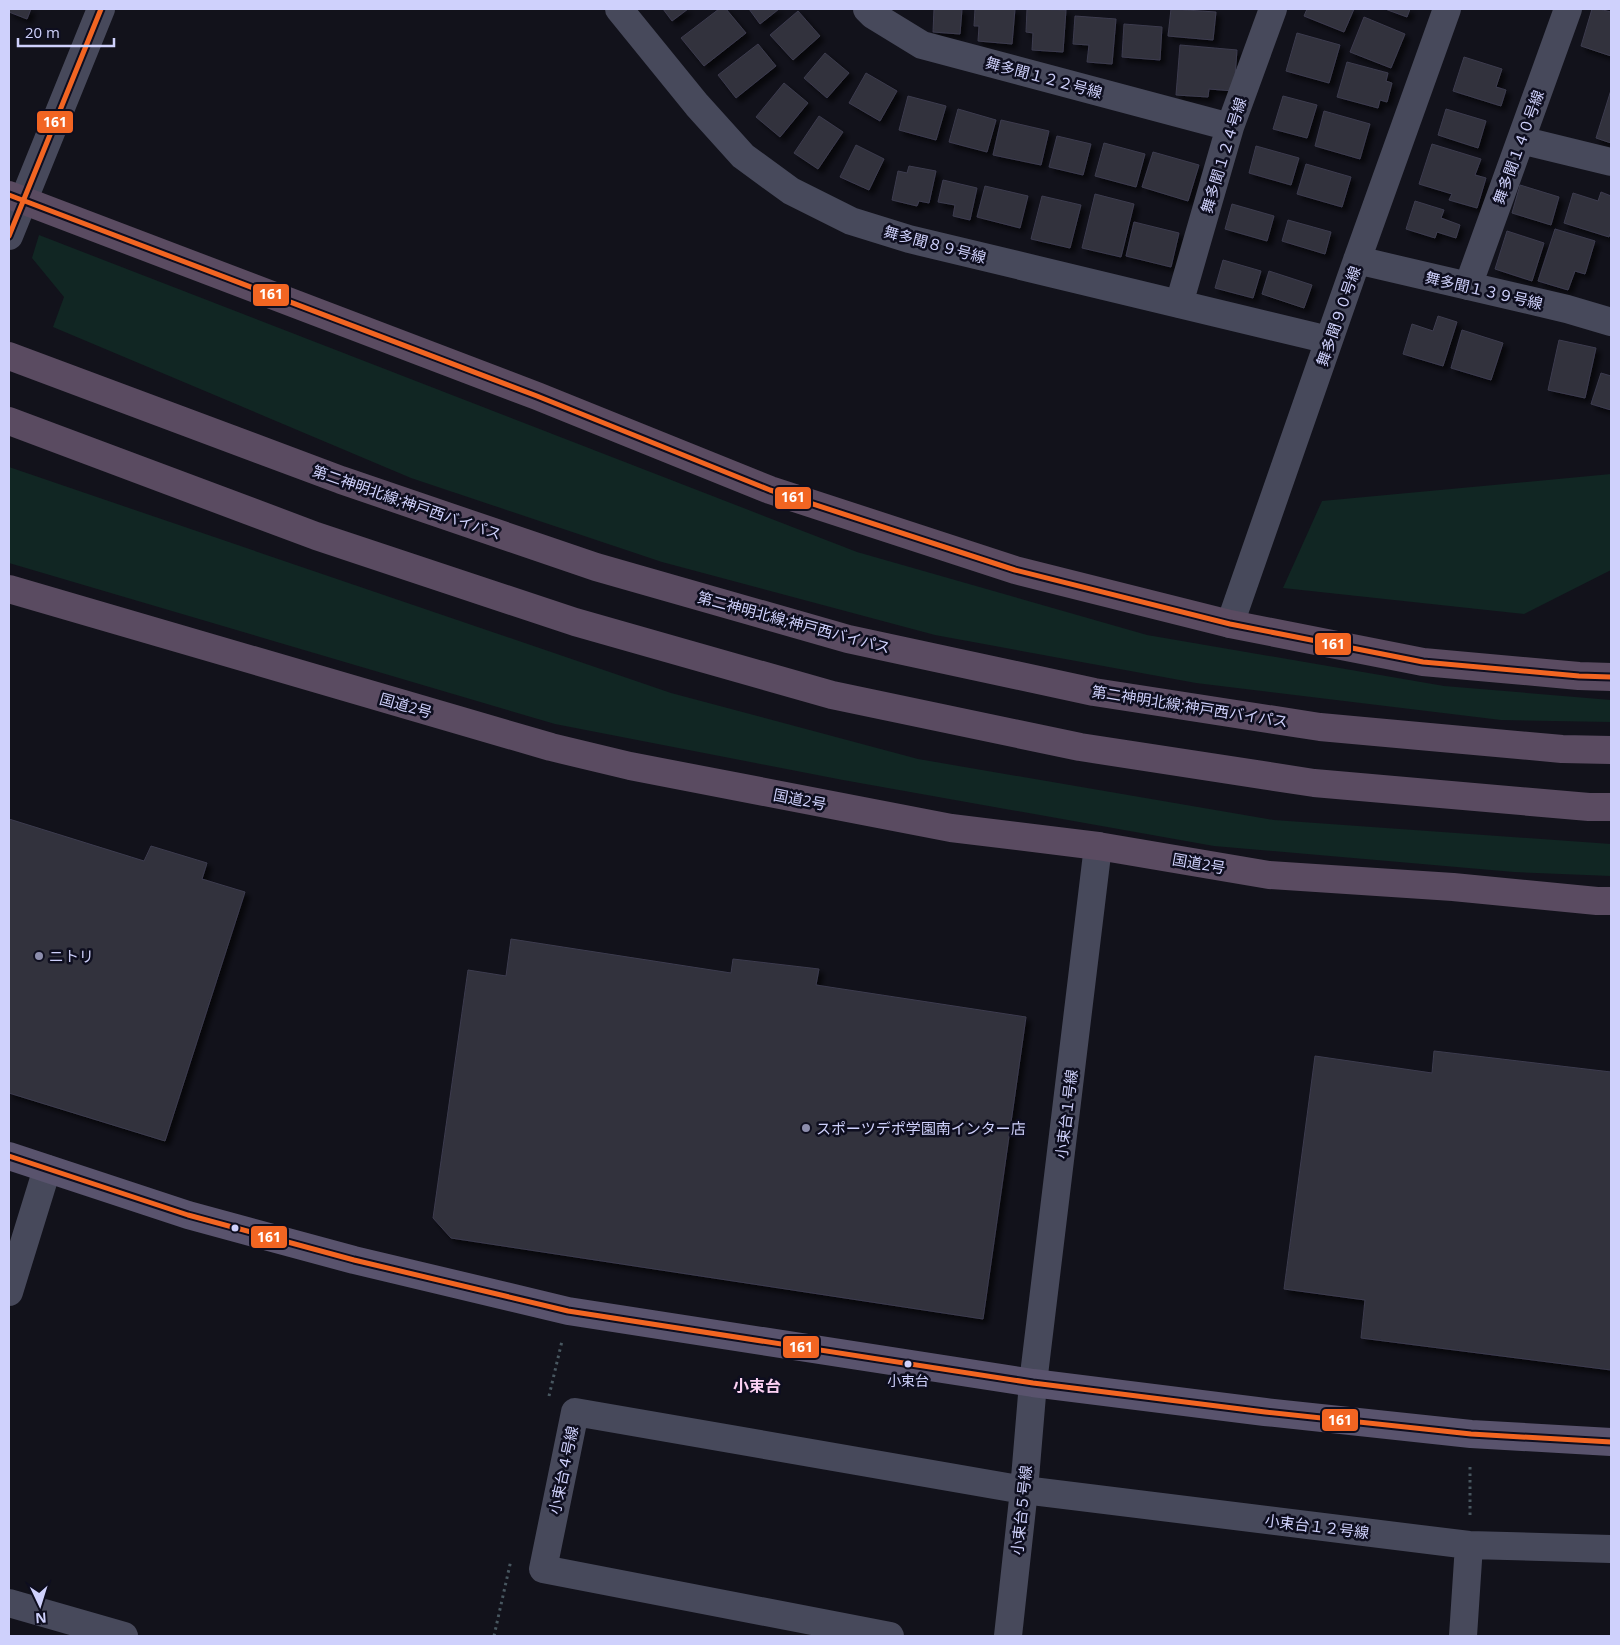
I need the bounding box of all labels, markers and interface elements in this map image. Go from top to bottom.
scale bar [18,15,114,47]
text: 20 m [25,22,60,42]
street label: 舞多聞１２２号線 [983,52,1105,102]
street label: 舞多聞１４０号線 [1488,87,1548,207]
street label: 舞多聞１２４号線 [1196,95,1250,215]
line badge: 161 [36,110,74,134]
text: 161 [43,112,67,131]
street label: 舞多聞８９号線 [882,221,988,267]
street label: 舞多聞９０号線 [1311,263,1365,369]
street label: 舞多聞１３９号線 [1423,267,1545,313]
line badge: 161 [252,283,290,307]
text: 161 [259,284,283,303]
street label: 第二神明北線;神戸西バイパス [310,460,504,544]
line badge: 161 [774,486,812,510]
text: 161 [781,487,805,506]
street label: 第二神明北線;神戸西バイパス [695,587,893,657]
line badge: 161 [1314,632,1352,656]
text: 161 [1321,634,1345,653]
street label: 第二神明北線;神戸西バイパス [1090,681,1290,731]
street label: 国道2号 [377,688,435,722]
street label: 国道2号 [772,784,828,814]
street label: 国道2号 [1171,849,1227,877]
place label: ニトリ [49,946,94,966]
marker: ニトリ [33,950,45,962]
street label: 小束台１号線 [1051,1068,1081,1160]
place label: スポーツデポ学園南インター店 [816,1118,1026,1138]
marker: スポーツデポ学園南インター店 [800,1122,812,1134]
unlabelled marker [230,1223,240,1233]
line badge: 161 [250,1225,288,1249]
text: 161 [257,1227,281,1246]
line badge: 161 [782,1335,820,1359]
text: 161 [789,1337,813,1356]
marker: 小束台 [903,1359,913,1369]
place label: 小束台 [887,1371,929,1390]
district label: 小束台 [733,1375,781,1397]
line badge: 161 [1321,1408,1359,1432]
text: 161 [1328,1410,1352,1429]
street label: 小束台４号線 [544,1424,582,1516]
street label: 小束台５号線 [1006,1464,1036,1556]
street label: 小束台１２号線 [1264,1510,1370,1542]
north arrow [15,1580,65,1630]
text: N [35,1609,47,1628]

